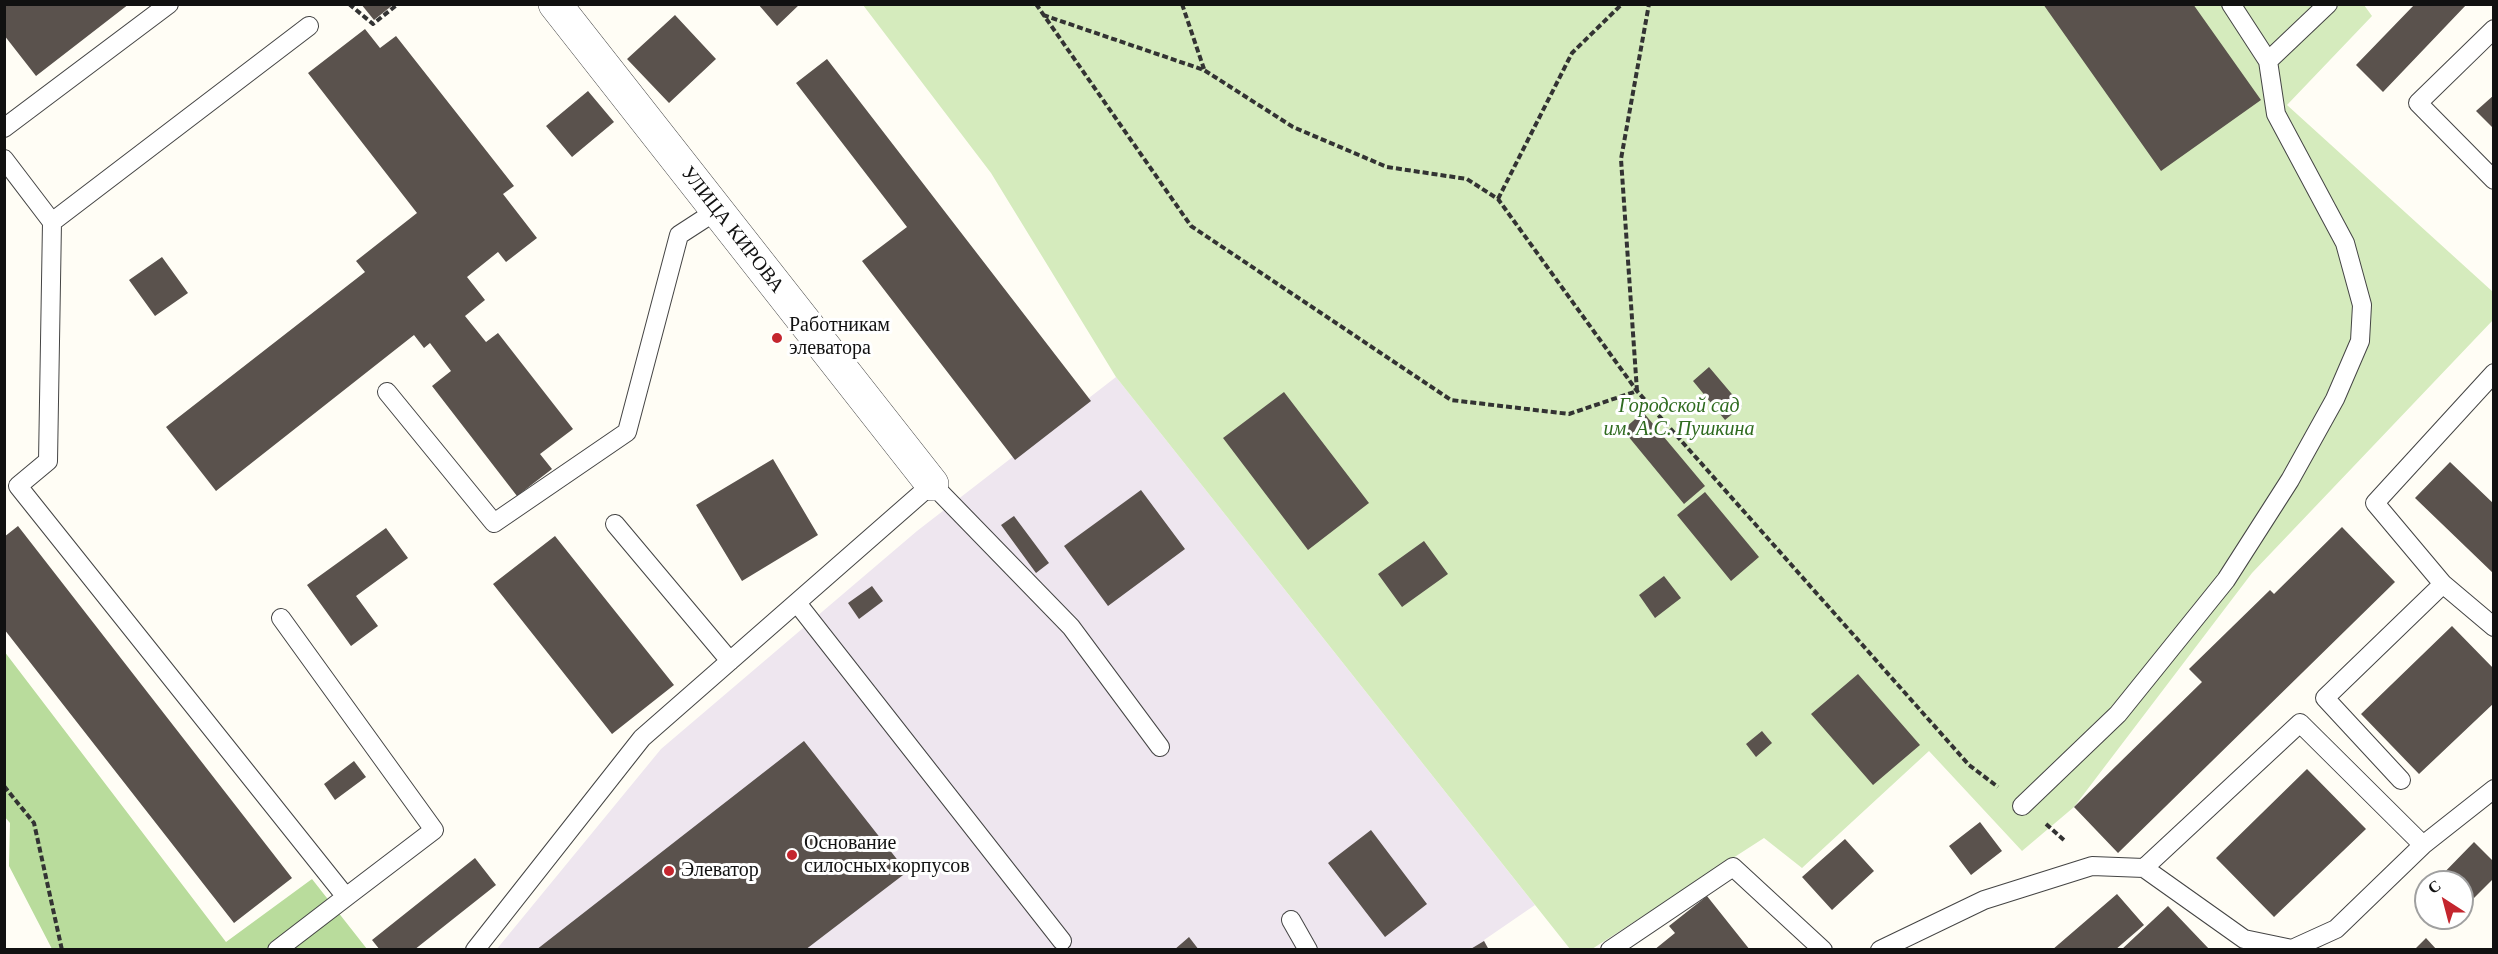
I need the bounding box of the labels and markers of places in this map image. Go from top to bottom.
place label: Работникам элеватора [789,314,890,361]
marker: Работникам элеватора [770,331,784,345]
place label: Основание силосных корпусов [804,832,970,879]
marker: Основание силосных корпусов [785,848,799,862]
place label: Элеватор [681,859,759,883]
marker: Элеватор [662,864,676,878]

